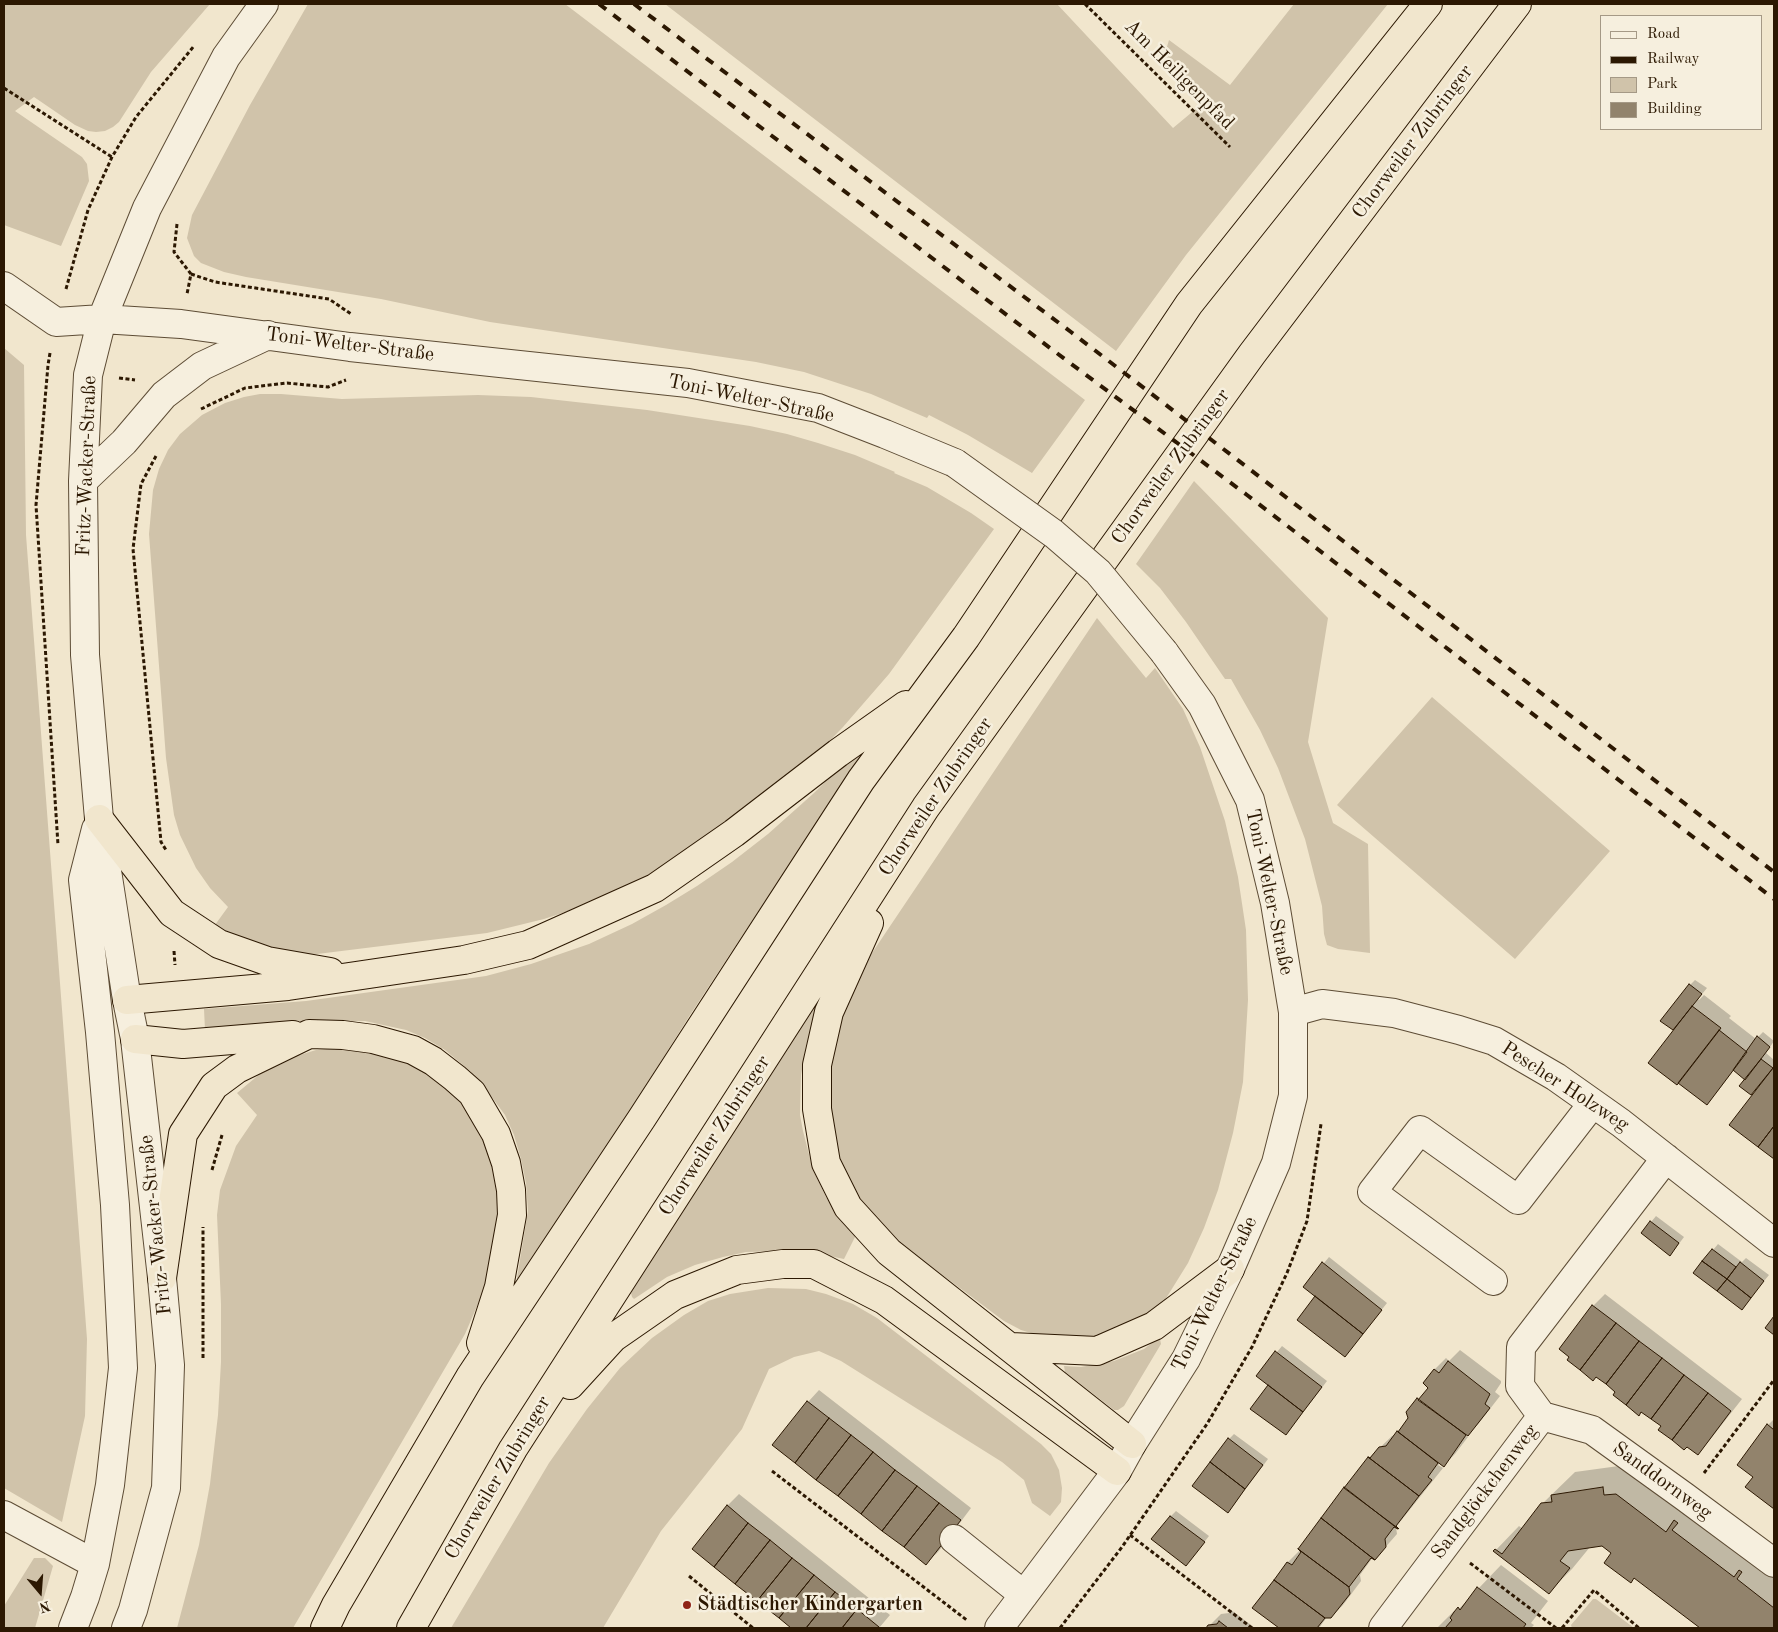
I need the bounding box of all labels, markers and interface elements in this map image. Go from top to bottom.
street label: Am Heiligenpfad [1119,15,1239,135]
legend [1600,15,1763,130]
text: Road [1647,27,1680,42]
text: Railway [1647,52,1700,67]
street label: Chorweiler Zubringer [1347,60,1479,224]
text: Park [1647,77,1678,92]
text: Building [1647,102,1702,117]
street label: Toni-Welter-Straße [264,323,436,367]
street label: Toni-Welter-Straße [666,370,836,428]
street label: Fritz-Wacker-Straße [72,375,102,557]
street label: Chorweiler Zubringer [1106,384,1236,550]
street label: Chorweiler Zubringer [874,713,998,881]
street label: Toni-Welter-Straße [1240,807,1298,977]
street label: Pescher Holzweg [1497,1037,1633,1137]
street label: Chorweiler Zubringer [654,1051,776,1221]
street label: Fritz-Wacker-Straße [135,1134,177,1316]
street label: Toni-Welter-Straße [1167,1213,1263,1375]
street label: Chorweiler Zubringer [440,1392,556,1564]
street label: Sandglöckchenweg [1426,1420,1544,1564]
street label: Sanddornweg [1607,1437,1717,1525]
north arrow [15,1567,65,1617]
place label: Städtischer Kindergarten [697,1593,923,1617]
text: N [37,1598,52,1615]
marker: Städtischer Kindergarten [681,1599,693,1611]

